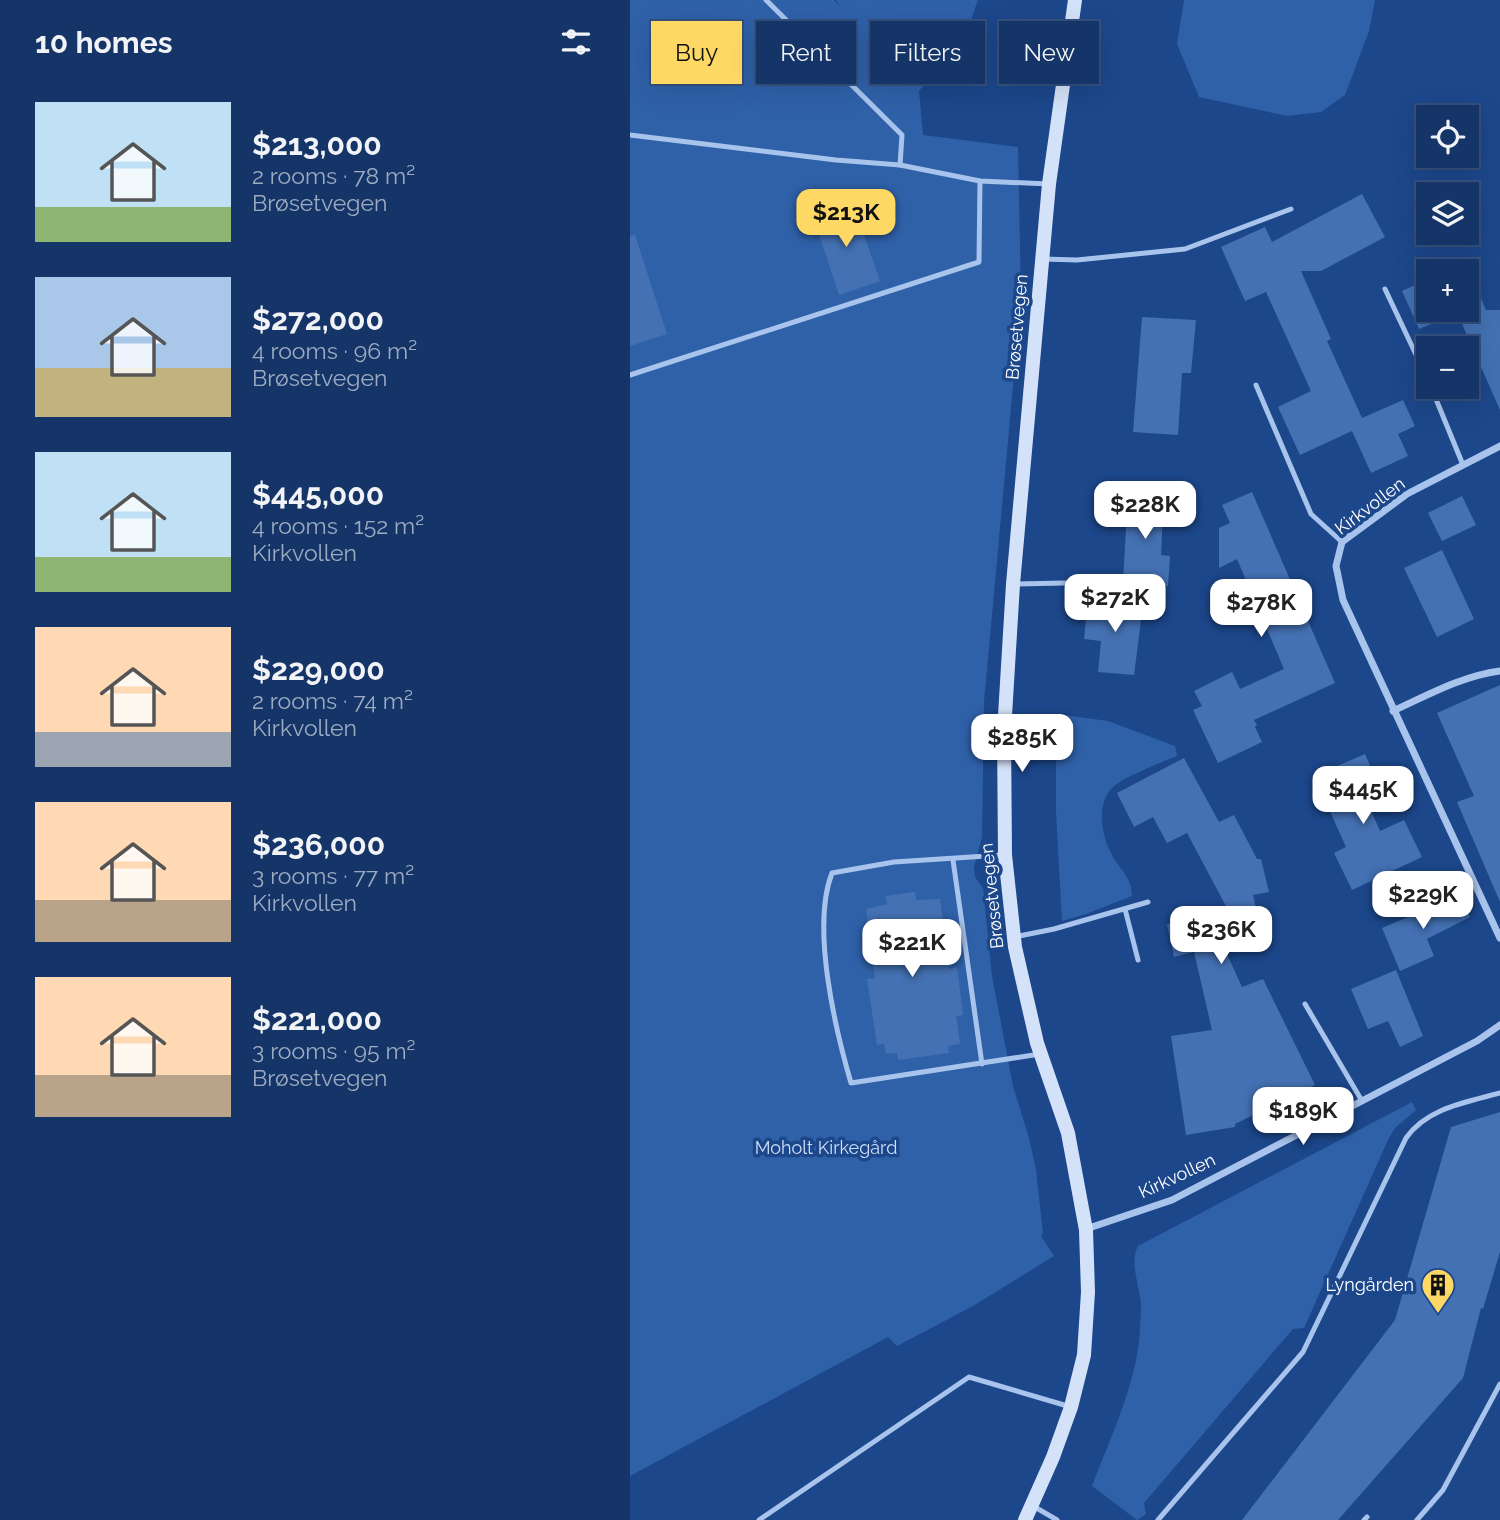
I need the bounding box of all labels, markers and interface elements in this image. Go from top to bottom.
chip: Buy [651,21,742,84]
chip: Rent [756,21,856,84]
chip: Filters [870,21,985,84]
chip: New [999,21,1099,84]
icon: filters [557,23,595,61]
text: 10 homes [35,25,172,60]
map controls [1416,105,1479,399]
button: locate [1416,105,1479,168]
text: $213,000 [252,127,382,162]
icon: home [91,130,175,214]
text: 2 rooms · 78 m² [252,162,415,189]
button: layers [1416,182,1479,245]
text: Brøsetvegen [252,189,387,216]
pin: $213K [797,190,895,249]
text: $213K [812,198,880,225]
button: + [1416,259,1479,322]
street label: Brøsetvegen [1001,273,1032,381]
text: $272,000 [252,302,384,337]
icon: home [91,305,175,389]
button: − [1416,336,1479,399]
text: 4 rooms · 96 m² [252,337,417,364]
text: Brøsetvegen [252,364,387,391]
street label: Kirkvollen [1331,472,1409,539]
text: $445,000 [252,477,384,512]
icon: home [91,480,175,564]
pin: $228K [1096,482,1194,541]
text: $228K [1110,490,1180,517]
text: 4 rooms · 152 m² [252,512,424,539]
text: Kirkvollen [252,539,357,566]
pin: $272K [1066,574,1164,634]
pin: $278K [1212,580,1310,639]
text: $272K [1081,583,1149,610]
text: $278K [1226,588,1296,615]
text: $229,000 [252,652,385,687]
icon: home [91,655,175,739]
text: 2 rooms · 74 m² [252,687,413,714]
text: Kirkvollen [252,714,357,741]
pin: $285K [973,714,1071,774]
text: $285K [987,723,1057,750]
pin: $445K [1314,766,1412,826]
text: $445K [1329,775,1397,802]
text: $236,000 [252,827,385,862]
icon: home [91,830,175,914]
street label: Brøsetvegen [976,842,1007,950]
text: 3 rooms · 77 m² [252,862,414,889]
pin: $229K [1374,872,1472,931]
text: $229K [1388,880,1458,907]
text: Kirkvollen [252,889,357,916]
pin: $236K [1172,906,1270,966]
text: $236K [1186,915,1256,942]
pin: $221K [863,920,961,979]
text: $221K [878,928,946,955]
text: $221,000 [252,1002,382,1037]
icon: home [91,1005,175,1089]
text: 3 rooms · 95 m² [252,1037,415,1064]
text: Brøsetvegen [252,1064,387,1091]
pin: $189K [1254,1088,1352,1147]
text: $189K [1269,1096,1337,1123]
park label: Moholt Kirkegård [755,1137,897,1158]
street label: Kirkvollen [1135,1149,1218,1202]
building icon: Lyngården [1419,1266,1457,1315]
place label: Lyngården [1325,1274,1414,1295]

